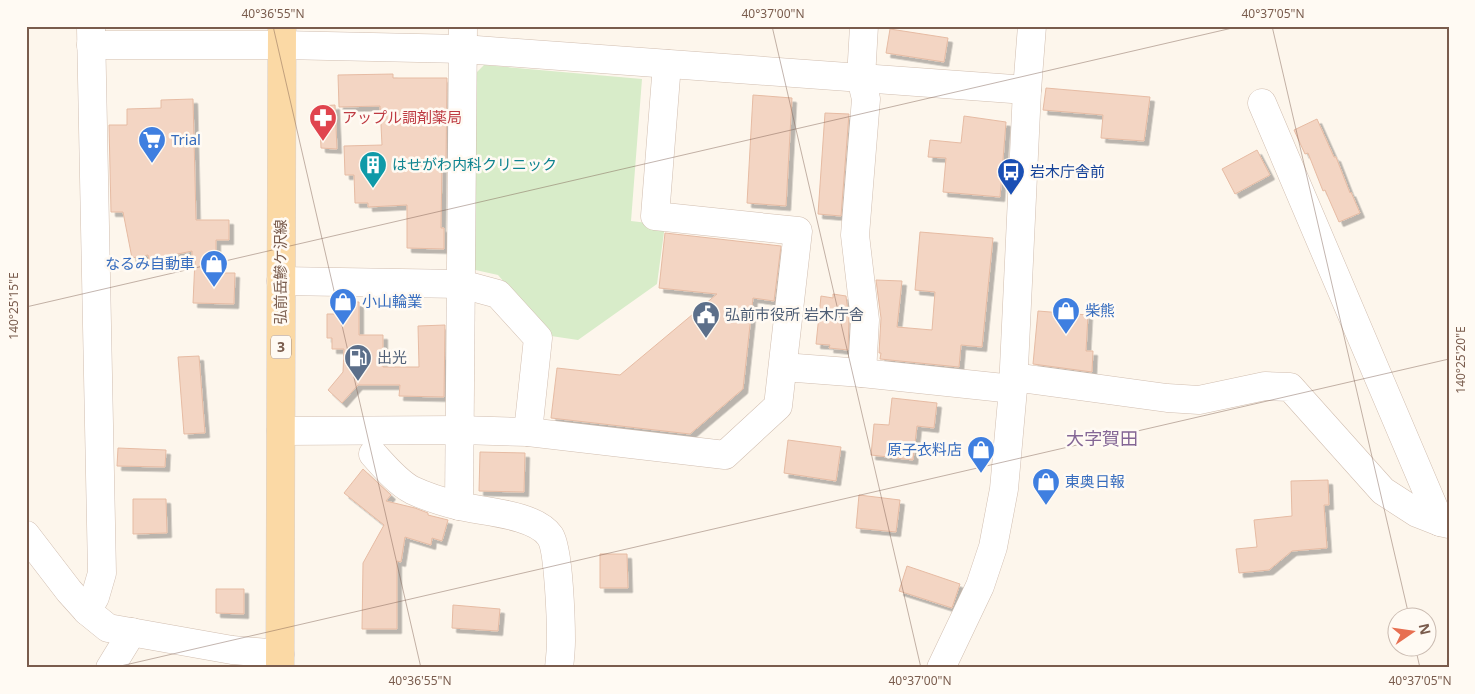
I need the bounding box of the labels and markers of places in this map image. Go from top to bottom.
pharmacy icon: アップル調剤薬局 [308,103,338,142]
place label: アップル調剤薬局 [342,107,462,127]
supermarket icon: Trial [137,125,167,164]
place label: Trial [171,129,201,149]
building icon: はせがわ内科クリニック [358,150,388,189]
place label: はせがわ内科クリニック [392,154,557,174]
bus stop icon: 岩木庁舎前 [996,157,1026,196]
place label: 岩木庁舎前 [1030,161,1105,181]
shop icon: なるみ自動車 [199,249,229,288]
place label: なるみ自動車 [105,253,195,273]
shop icon: 小山輪業 [328,287,358,326]
place label: 小山輪業 [362,291,422,311]
shop icon: 柴熊 [1051,296,1081,335]
public building icon: 弘前市役所 岩木庁舎 [691,300,721,339]
place label: 柴熊 [1085,300,1115,320]
place label: 弘前市役所 岩木庁舎 [725,304,864,324]
fuel station icon: 出光 [343,343,373,382]
place label: 出光 [377,347,407,367]
shop icon: 原子衣料店 [966,435,996,474]
place label: 原子衣料店 [887,439,962,459]
shop icon: 東奥日報 [1031,467,1061,506]
place label: 東奥日報 [1065,471,1125,491]

